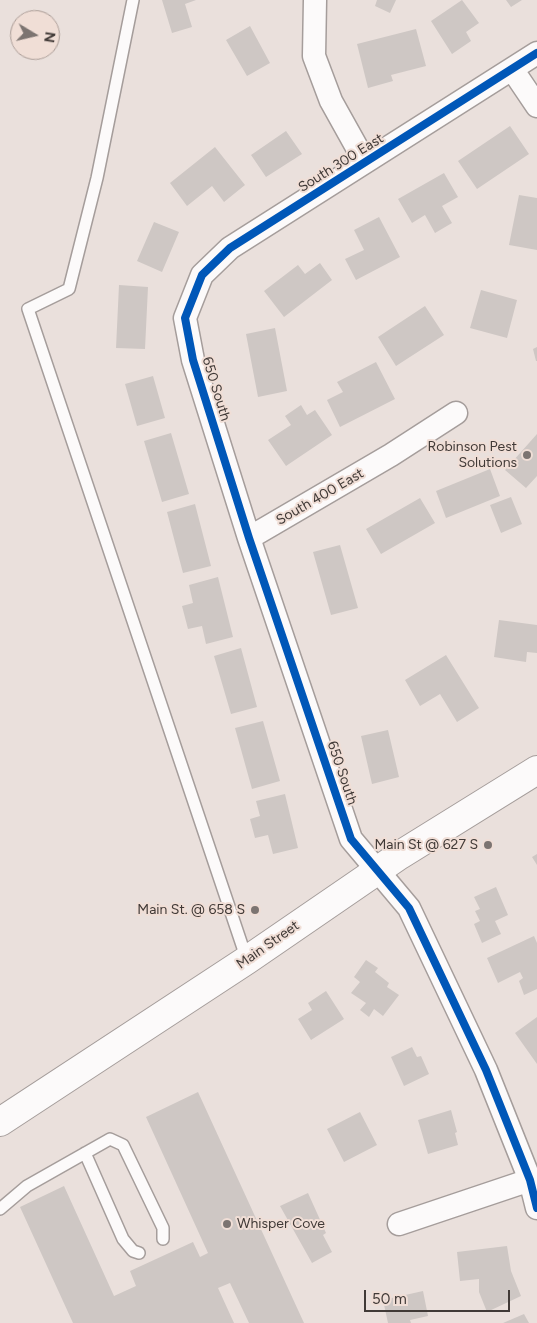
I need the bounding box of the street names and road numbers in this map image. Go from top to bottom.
street label: South 300 East [295,130,387,196]
street label: 650 South [198,355,234,423]
street label: South 400 East [273,465,367,529]
street label: 650 South [323,739,361,807]
street label: Main Street [233,917,303,973]

